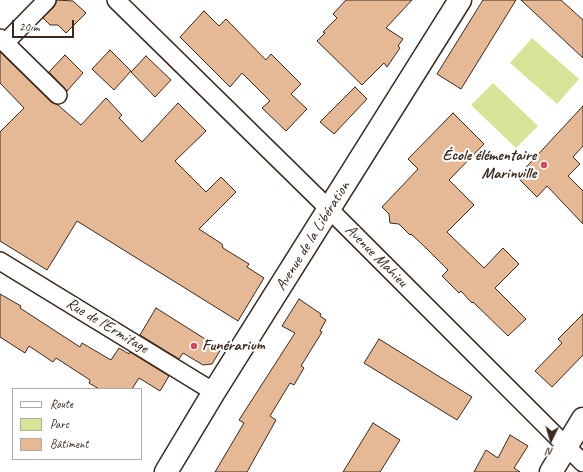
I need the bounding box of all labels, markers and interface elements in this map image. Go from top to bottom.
scale bar [14,12,76,38]
text: 20 m [19,19,39,35]
place label: École élémentaire Marinville [442,146,536,184]
marker: École élémentaire Marinville [539,160,549,170]
street label: Avenue de la Libération [272,178,354,294]
street label: Avenue Mahieu [341,221,411,291]
street label: Rue de l'Ermitage [62,294,152,358]
place label: Funérarium [202,336,264,356]
marker: Funérarium [189,341,199,351]
legend [12,388,142,460]
text: Route [50,396,73,412]
text: Parc [50,416,69,432]
north arrow [531,420,571,460]
text: Bâtiment [50,436,88,452]
text: N [546,445,554,459]

